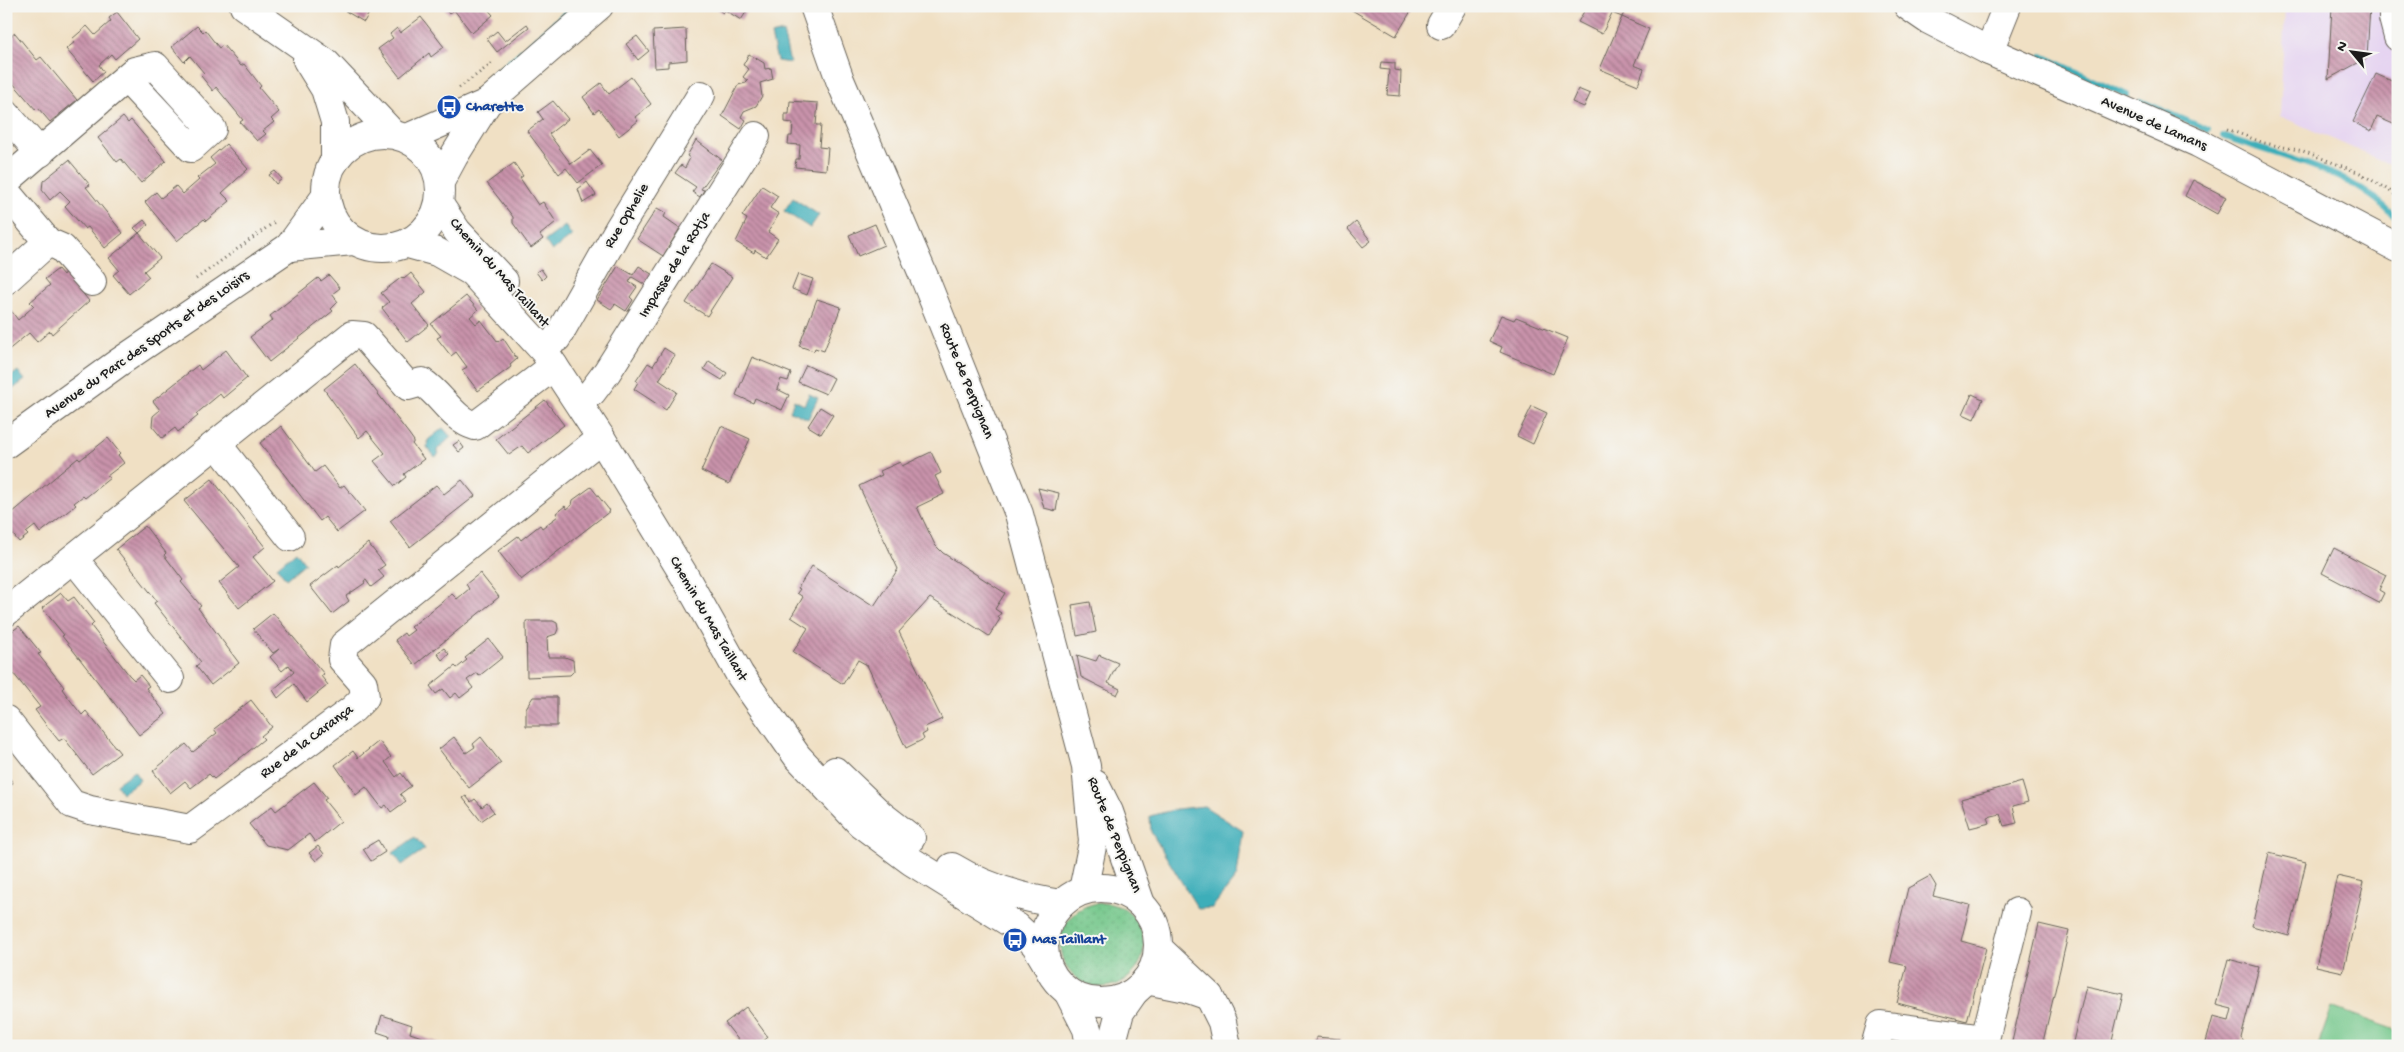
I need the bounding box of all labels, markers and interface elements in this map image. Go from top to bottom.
north arrow [2326,28,2376,78]
text: N [2333,39,2352,55]
street label: Avenue de Lamans [2098,93,2210,156]
bus stop icon: Charette [436,94,462,120]
place label: Charette [465,98,525,116]
street label: Rue Ophelie [601,180,654,252]
street label: Impasse de la Rotja [635,208,715,322]
street label: Chemin du Mas Taillant [445,214,554,333]
street label: Avenue du Parc des Sports et des Loisirs [41,267,253,423]
street label: Route de Perpignan [935,320,997,442]
street label: Chemin du Mas Taillant [665,553,752,686]
street label: Rue de la Carança [257,701,358,783]
street label: Route de Perpignan [1083,774,1145,896]
bus stop icon: Mas Taillant [1002,927,1028,953]
place label: Mas Taillant [1032,931,1107,949]

